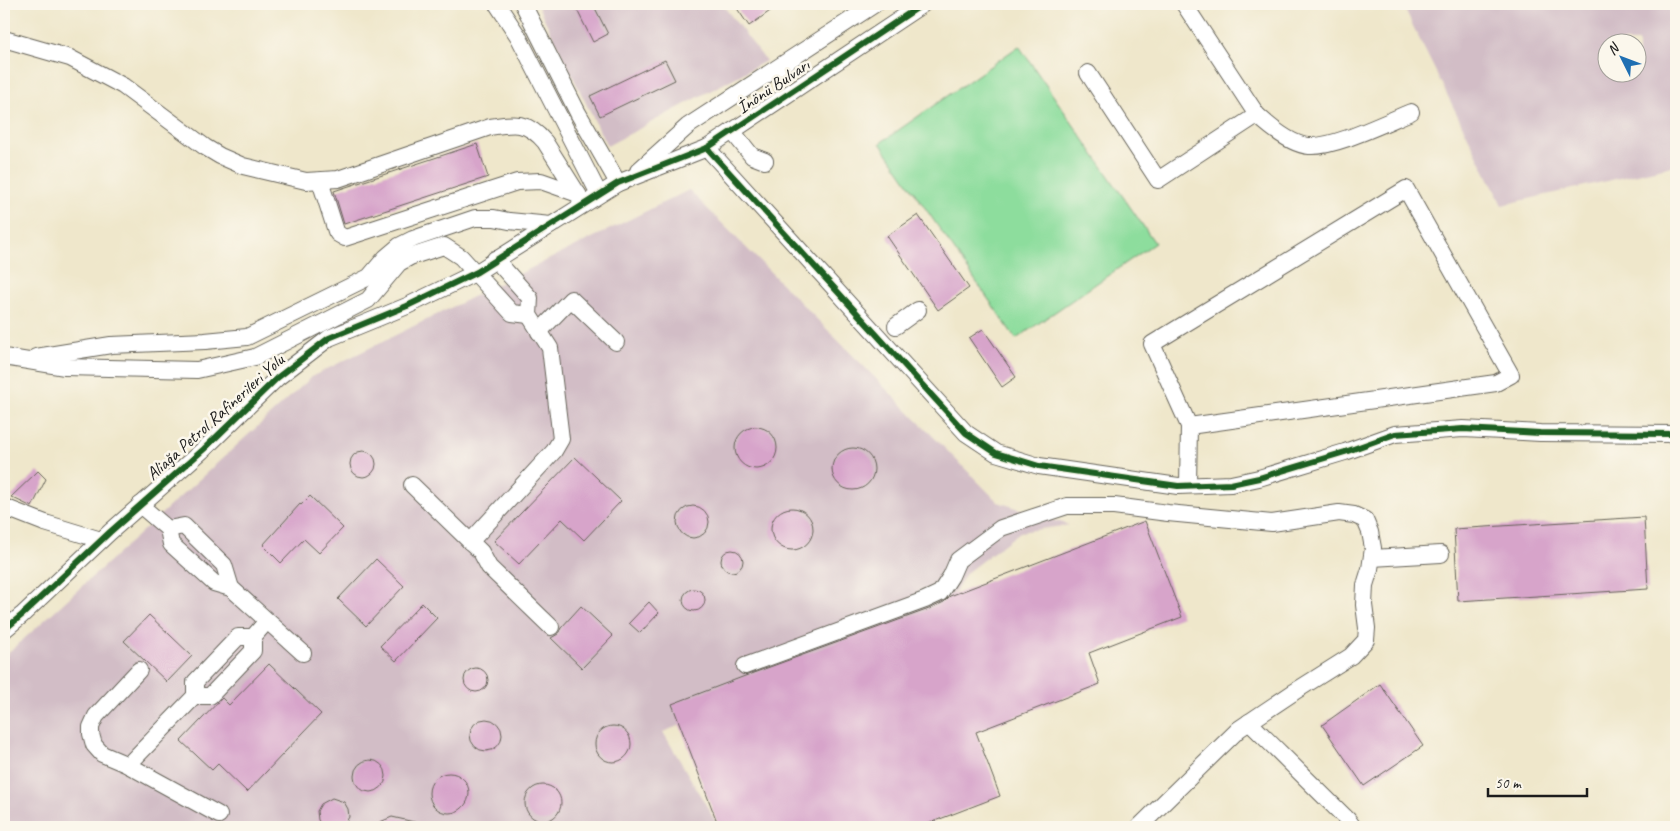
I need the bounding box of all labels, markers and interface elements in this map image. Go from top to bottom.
north arrow [1598,32,1648,82]
text: N [1603,39,1623,59]
street label: İnönü Bulvarı [732,53,814,118]
street label: Aliağa Petrol Rafinerileri Yolu [141,348,290,485]
scale bar [1488,766,1586,798]
text: 50 m [1495,774,1522,793]

